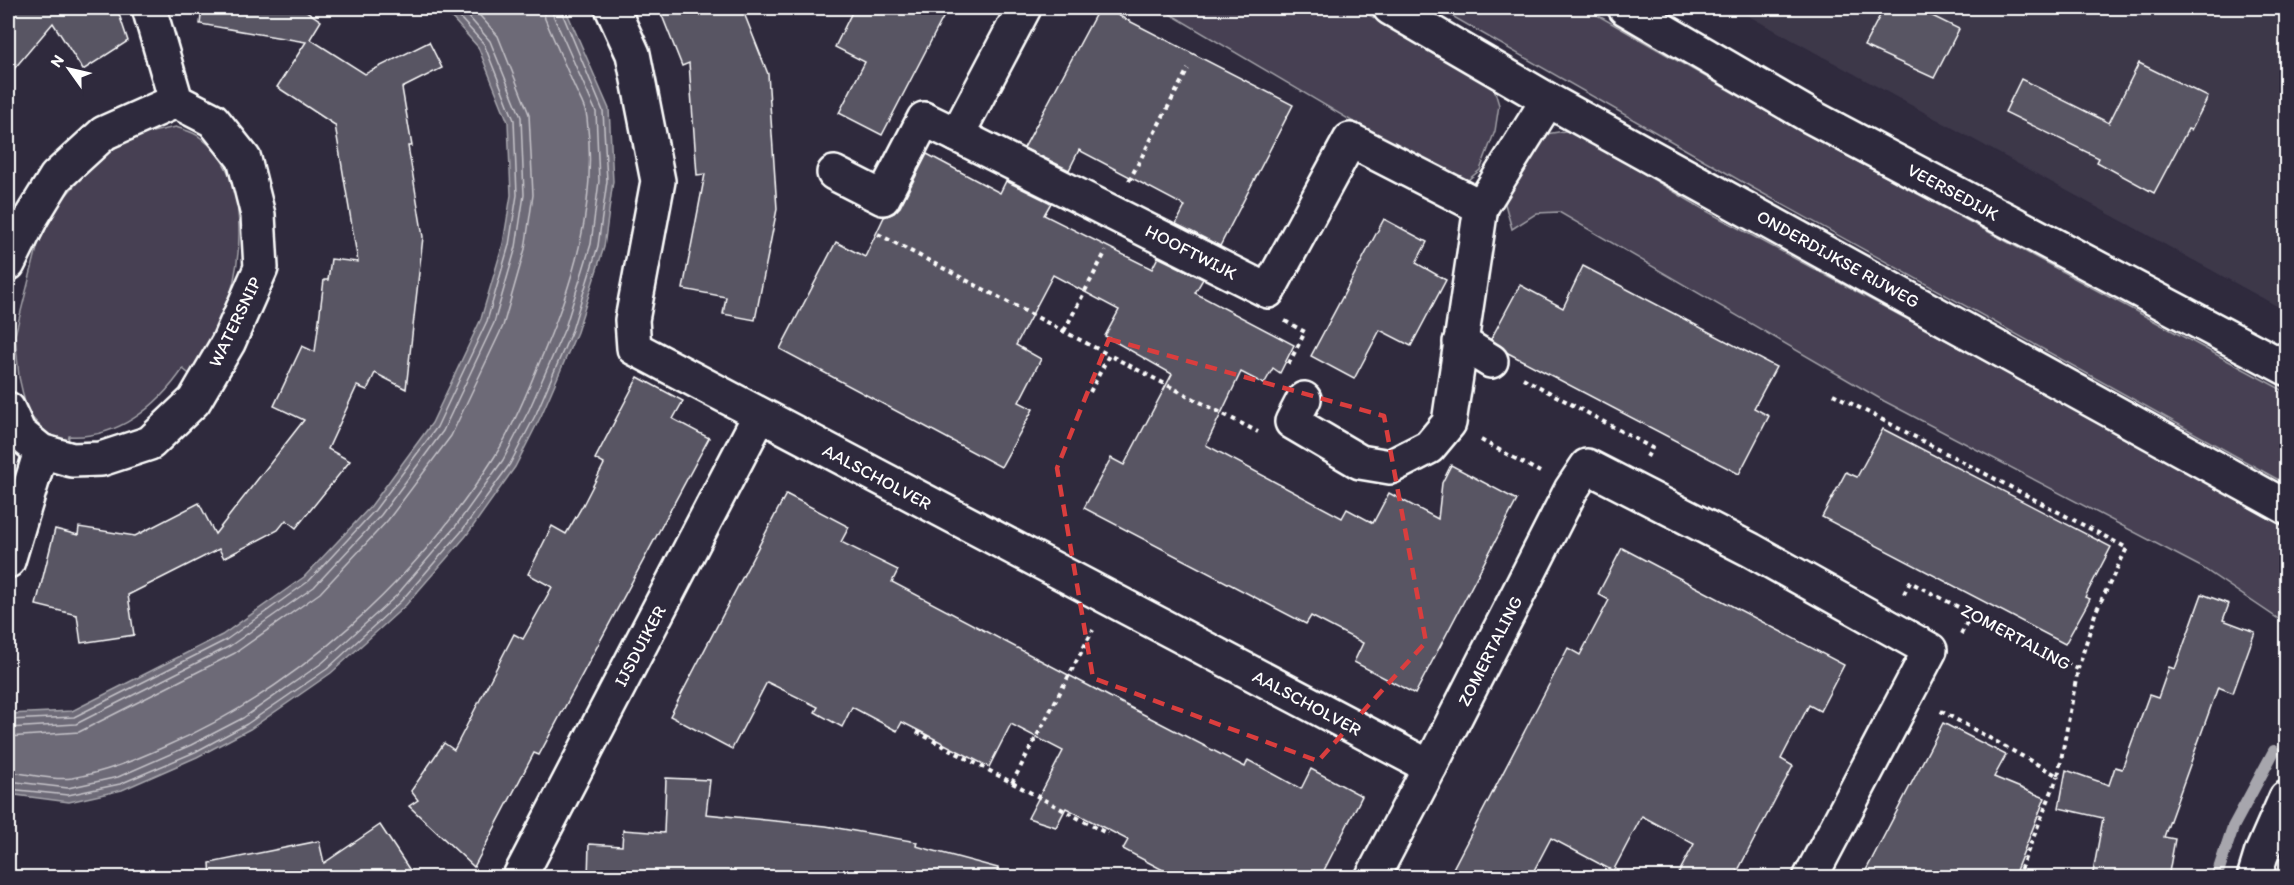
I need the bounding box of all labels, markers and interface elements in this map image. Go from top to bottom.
north arrow [39,39,99,99]
text: N [46,51,68,71]
street label: VEERSEDIJK [1904,159,2003,225]
street label: ONDERDIJKSE RIJWEG [1753,205,1923,313]
street label: HOOFTWIJK [1142,220,1241,285]
street label: WATERSNIP [204,273,266,371]
street label: AALSCHOLVER [819,439,935,515]
street label: ZOMERTALING [1453,592,1527,710]
street label: ZOMERTALING [1957,599,2075,675]
street label: IJSDUIKER [609,602,671,690]
street label: AALSCHOLVER [1249,665,1365,741]

